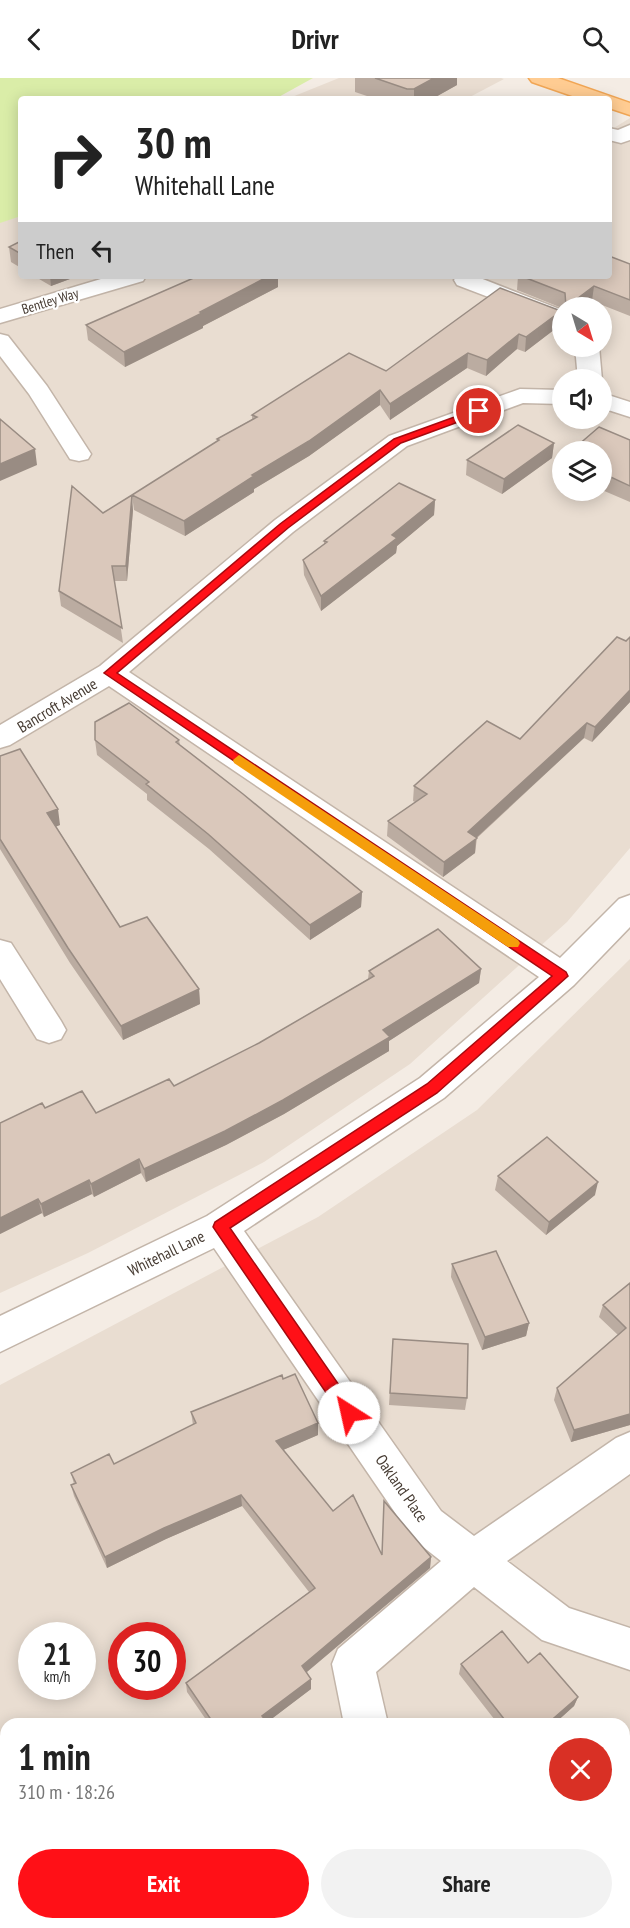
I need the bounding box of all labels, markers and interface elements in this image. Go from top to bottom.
text: Drivr [291,22,339,56]
icon: back [18,23,51,56]
icon: search [579,23,612,56]
text: 30 m [135,115,212,170]
icon: right [36,120,114,198]
text: Whitehall Lane [135,168,275,202]
icon: left [86,234,119,267]
text: Then [36,237,74,265]
street label: Bentley Way [19,284,81,318]
north arrow [552,297,612,357]
map controls [552,297,612,501]
button: sound [552,369,612,429]
pin [453,385,504,436]
icon: arrive [462,394,495,427]
button: layers [552,441,612,501]
street label: Bancroft Avenue [13,673,101,737]
street label: Whitehall Lane [124,1226,208,1280]
position arrow [317,1381,381,1445]
street label: Oakland Place [371,1450,433,1526]
speed limit sign: 30 [108,1622,186,1700]
text: 21 [43,1634,71,1673]
text: km/h [44,1667,70,1686]
text: 1 min [18,1733,91,1780]
button: close [549,1738,612,1801]
text: 310 m · 18:26 [18,1779,115,1805]
button: Exit [18,1849,309,1918]
button: Share [321,1849,612,1918]

